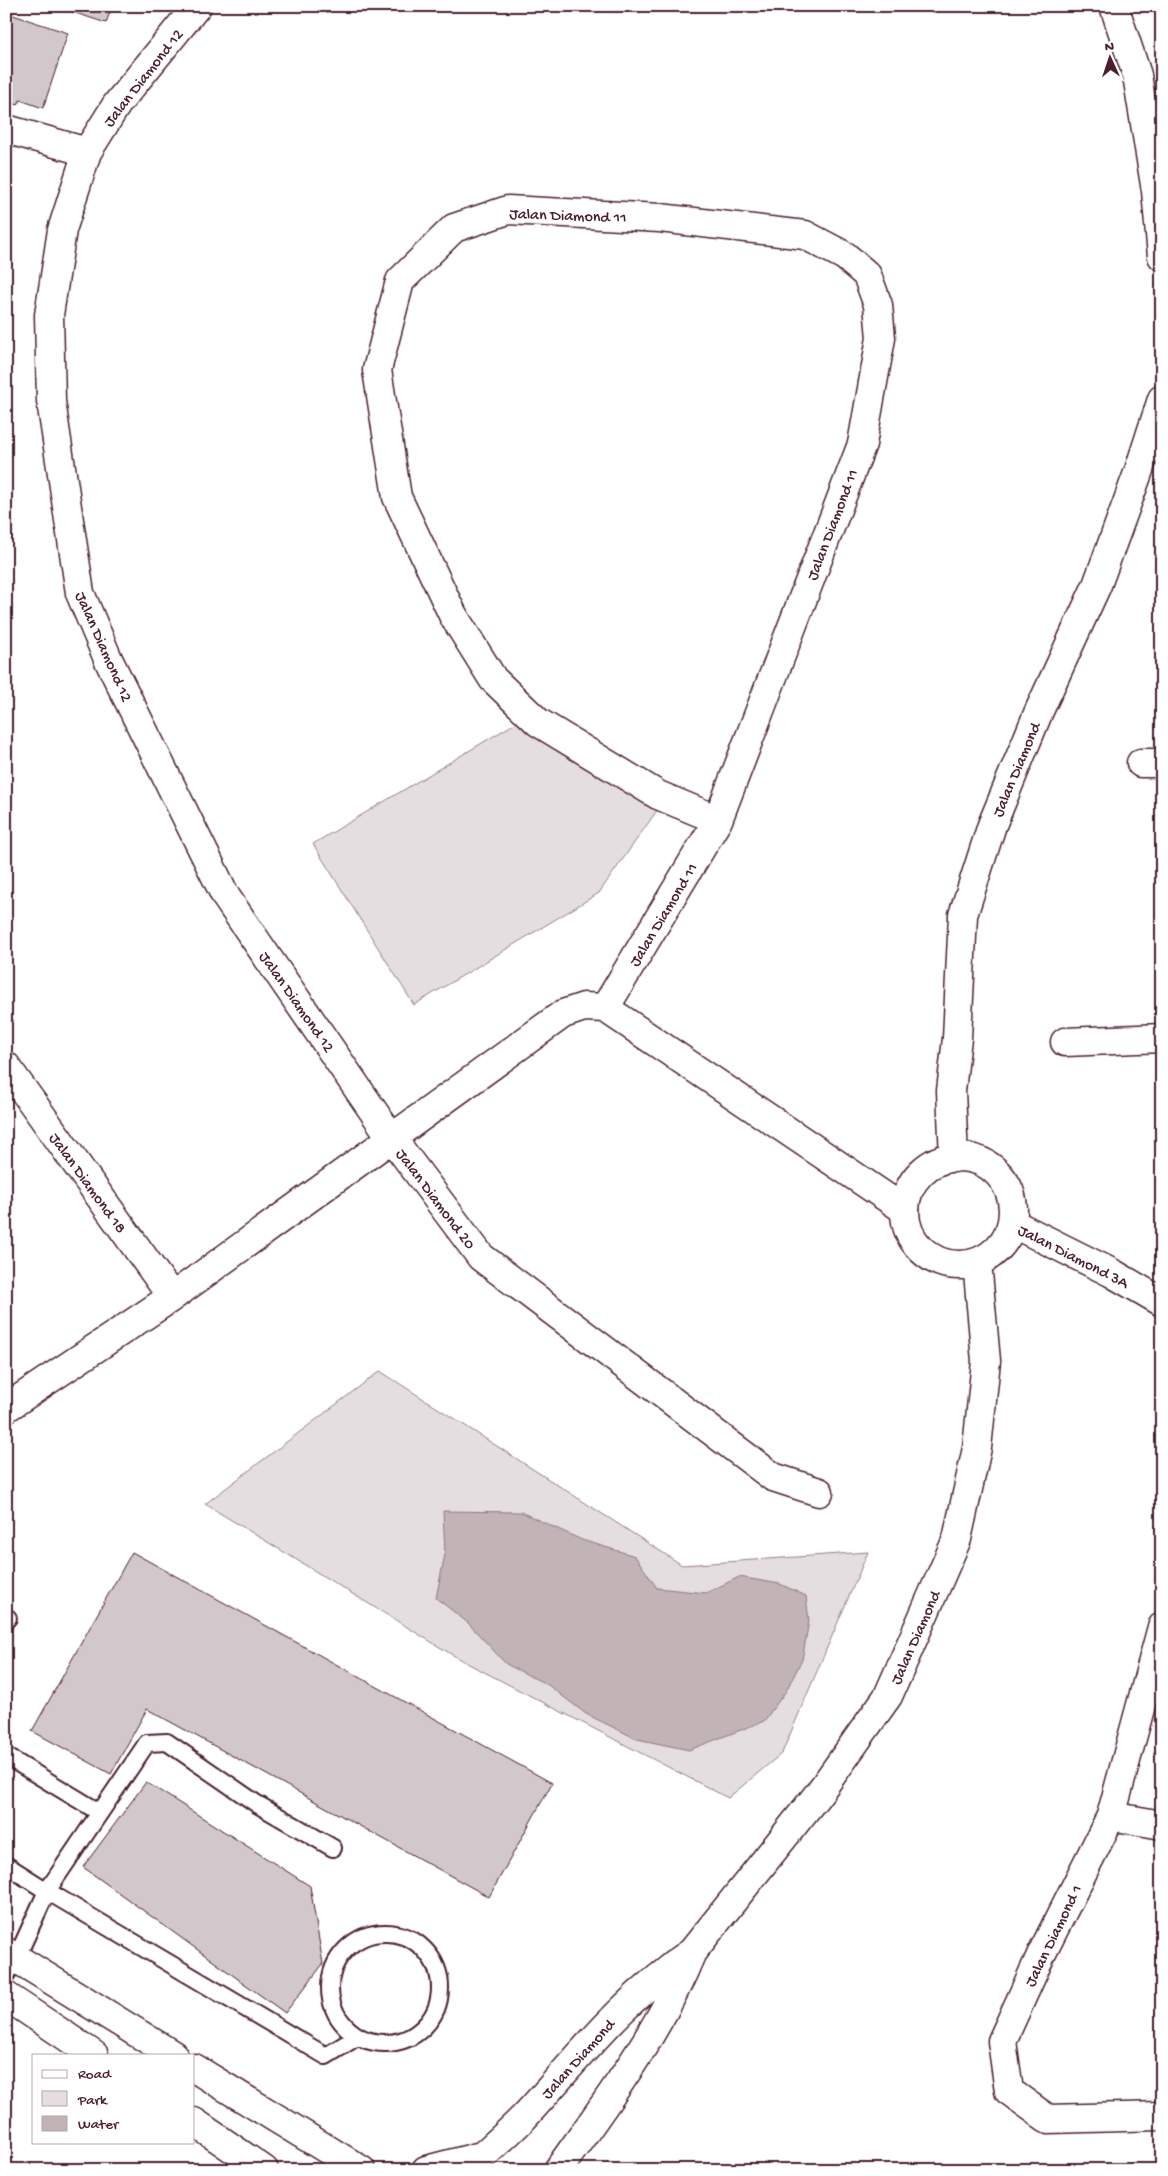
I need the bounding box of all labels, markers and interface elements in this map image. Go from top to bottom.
street label: Jalan Diamond 12 [101,26,189,132]
north arrow [1086,32,1136,82]
text: N [1104,39,1114,56]
street label: Jalan Diamond 11 [509,206,627,229]
street label: Jalan Diamond 11 [804,467,864,583]
street label: Jalan Diamond 12 [69,589,135,706]
street label: Jalan Diamond [990,719,1047,820]
street label: Jalan Diamond 11 [627,861,703,971]
street label: Jalan Diamond 12 [253,949,337,1057]
street label: Jalan Diamond 18 [43,1130,129,1238]
street label: Jalan Diamond 20 [390,1146,478,1254]
street label: Jalan Diamond 3A [1014,1222,1133,1295]
street label: Jalan Diamond [888,1587,947,1688]
street label: Jalan Diamond 1 [1022,1883,1088,1991]
street label: Jalan Diamond [539,2015,621,2104]
legend [32,2054,195,2144]
text: Road [78,2066,112,2084]
text: Park [77,2092,108,2110]
text: Water [78,2116,120,2134]

